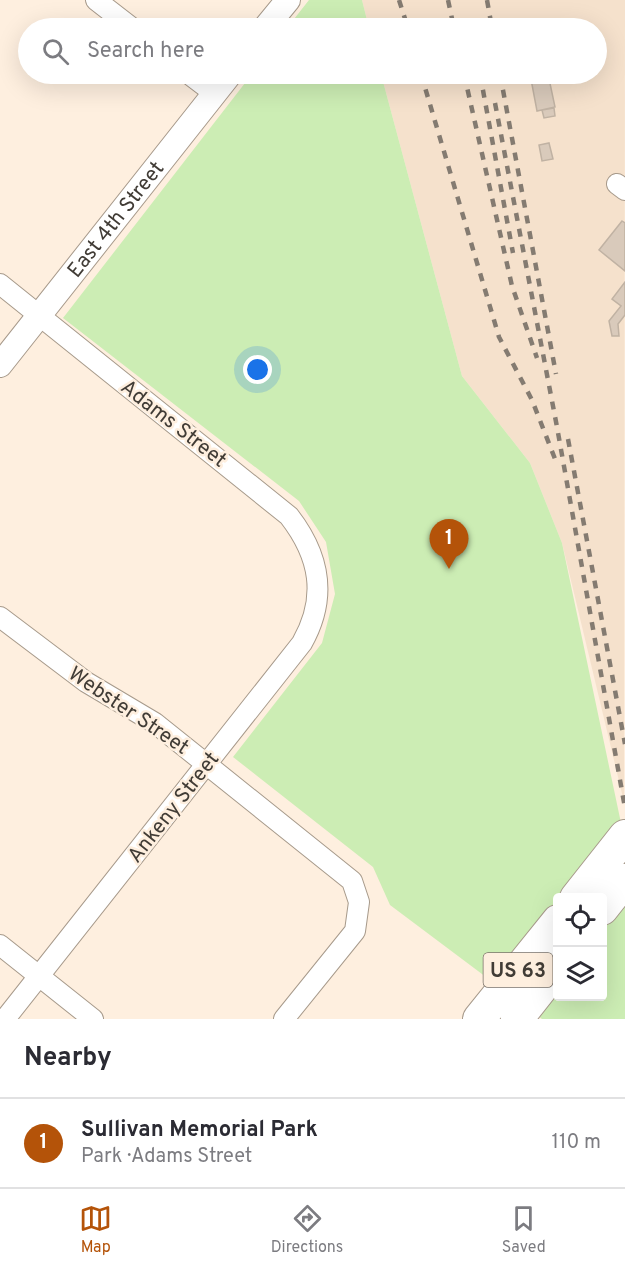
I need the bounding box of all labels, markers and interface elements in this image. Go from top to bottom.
search box [18,18,607,84]
icon: search [39,35,72,68]
text: Search here [87,38,205,65]
street label: East 4th Street [62,156,171,284]
your location [243,355,272,384]
street label: Adams Street [115,374,232,474]
pin: 1 [430,520,468,569]
street label: Webster Street [63,661,194,762]
street label: Ankeny Street [122,747,226,869]
map controls [553,893,607,1001]
button: locate [553,893,607,947]
button: layers [553,947,607,1001]
road number: US 63 [484,953,552,987]
text: Nearby [24,1042,112,1075]
text: Sullivan Memorial Park [81,1117,318,1144]
text: 1 [40,1130,48,1156]
text: 110 m [552,1130,601,1156]
text: Park · Adams Street [81,1144,252,1170]
tab: Map [79,1202,112,1258]
tab: Directions [271,1202,343,1258]
tab: Saved [502,1202,546,1258]

